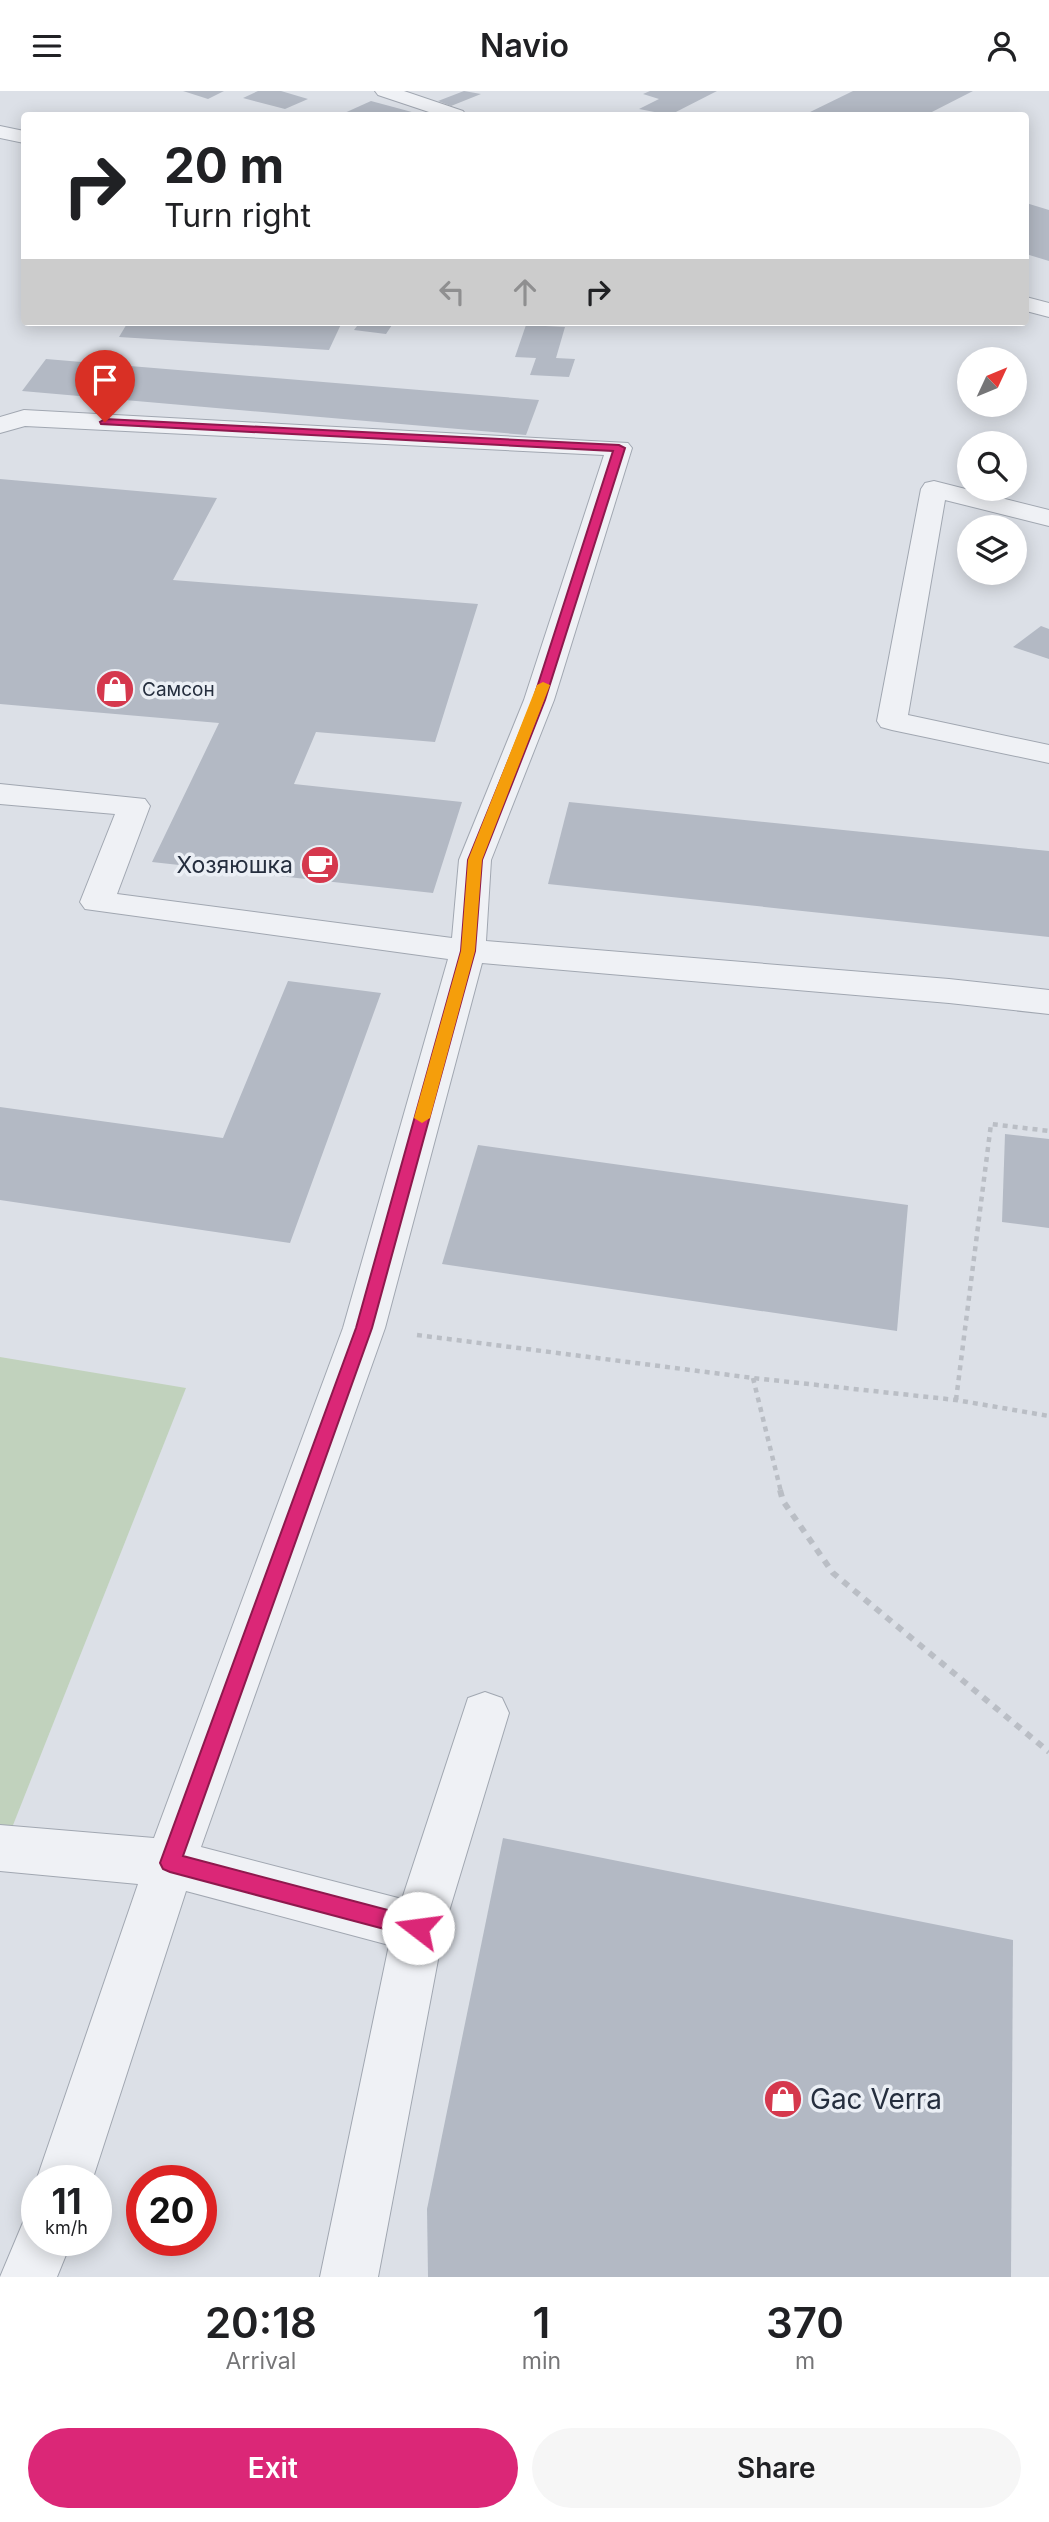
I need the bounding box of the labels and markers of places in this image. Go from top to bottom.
pin [75,350,135,422]
shop icon: Самсон [94,668,136,710]
place label: Самсон [142,678,215,701]
cafe icon: Хозяюшка [299,844,341,886]
place label: Хозяюшка [176,851,293,879]
shop icon: Gac Verra [762,2078,804,2120]
place label: Gac Verra [810,2082,942,2116]

